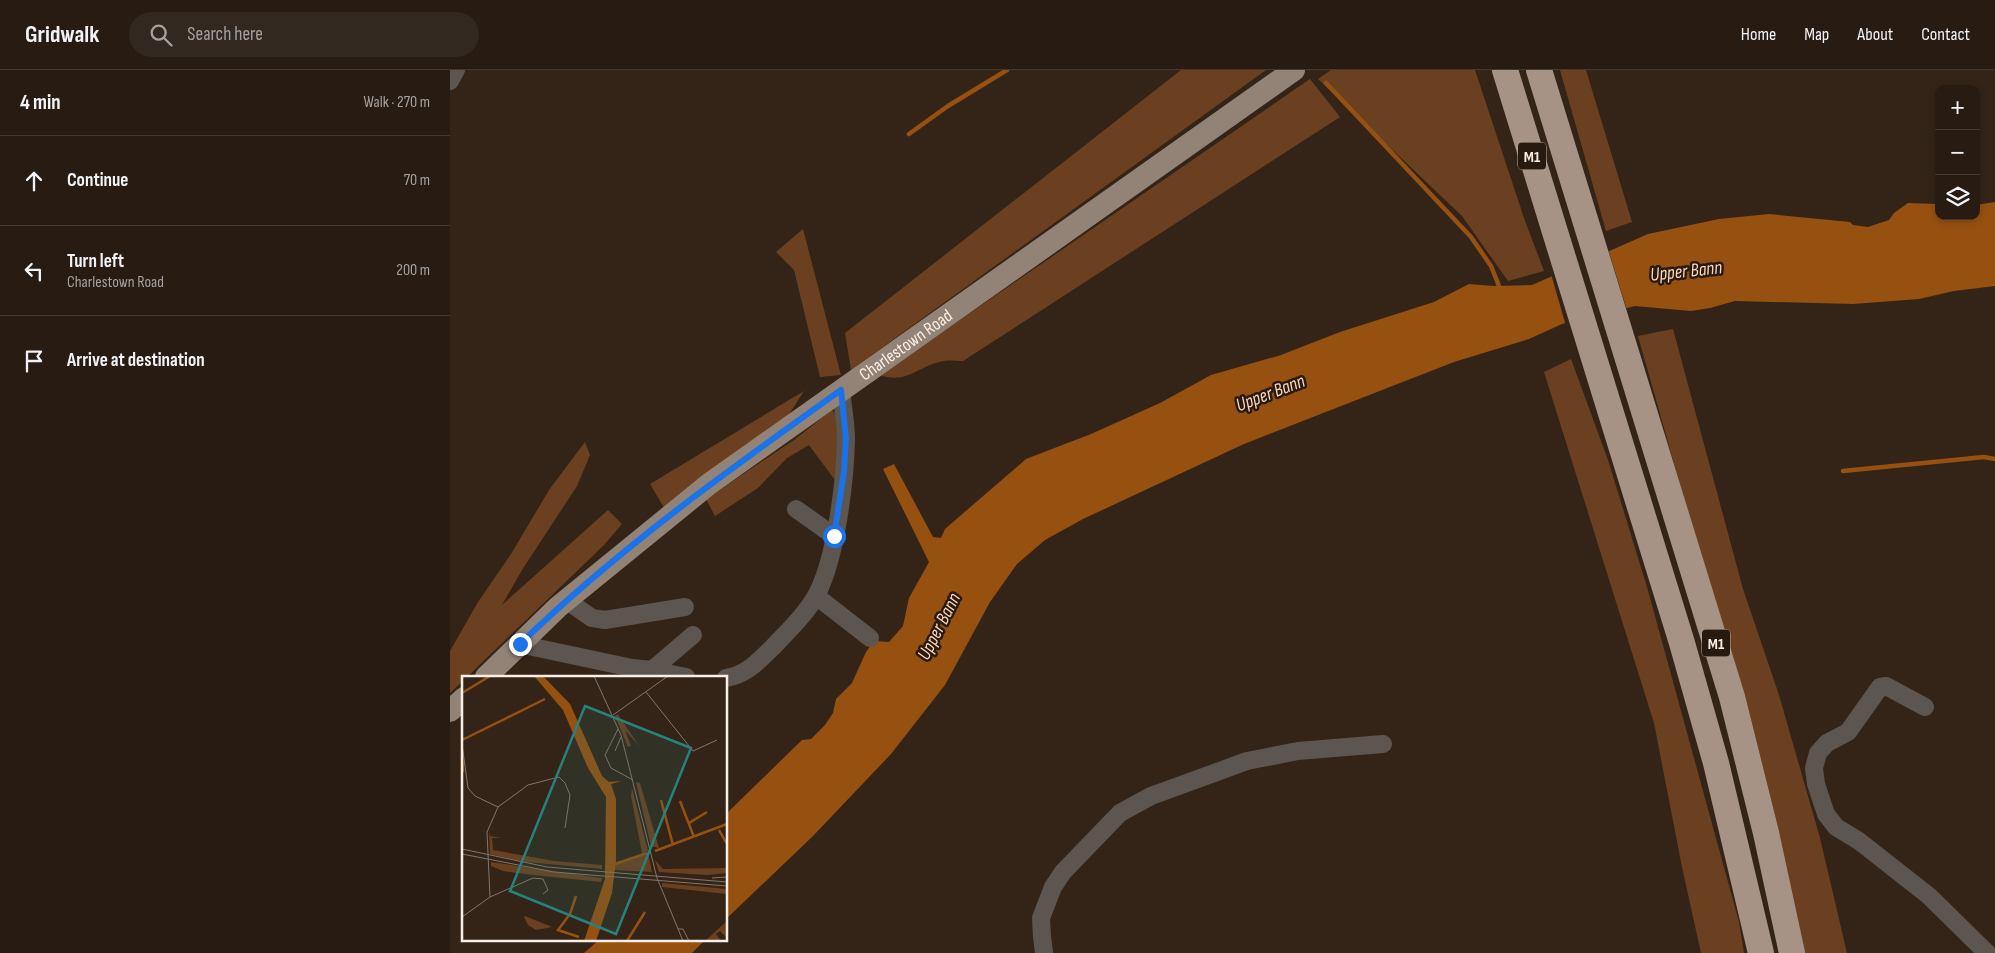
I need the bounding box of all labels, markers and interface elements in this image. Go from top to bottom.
search box [129,12,479,57]
text: Gridwalk [25,20,99,49]
icon: search [147,21,175,49]
text: Search here [187,23,263,46]
text: Home [1741,24,1776,45]
text: Map [1804,24,1829,45]
text: About [1857,24,1893,45]
text: Contact [1921,24,1970,45]
map controls [1935,85,1980,220]
button: + [1935,85,1980,130]
text: 4 min [20,90,61,115]
text: Walk · 270 m [364,93,430,112]
button: − [1935,130,1980,175]
road number: M1 [1518,142,1546,170]
icon: ahead [20,167,48,195]
text: Continue [67,169,128,192]
text: 70 m [404,171,430,190]
button: layers [1935,175,1980,220]
text: Turn left [67,250,124,273]
water label: Upper Bann [1649,256,1723,287]
icon: left [20,257,48,285]
text: 200 m [396,261,430,280]
text: Charlestown Road [67,273,164,292]
street label: Charlestown Road [855,305,956,385]
icon: arrive [20,347,48,375]
text: Arrive at destination [67,349,205,372]
water label: Upper Bann [1233,370,1308,417]
route start [823,525,846,548]
water label: Upper Bann [913,589,966,664]
road number: M1 [1702,630,1730,656]
route end [509,633,532,656]
inset map [462,676,728,940]

